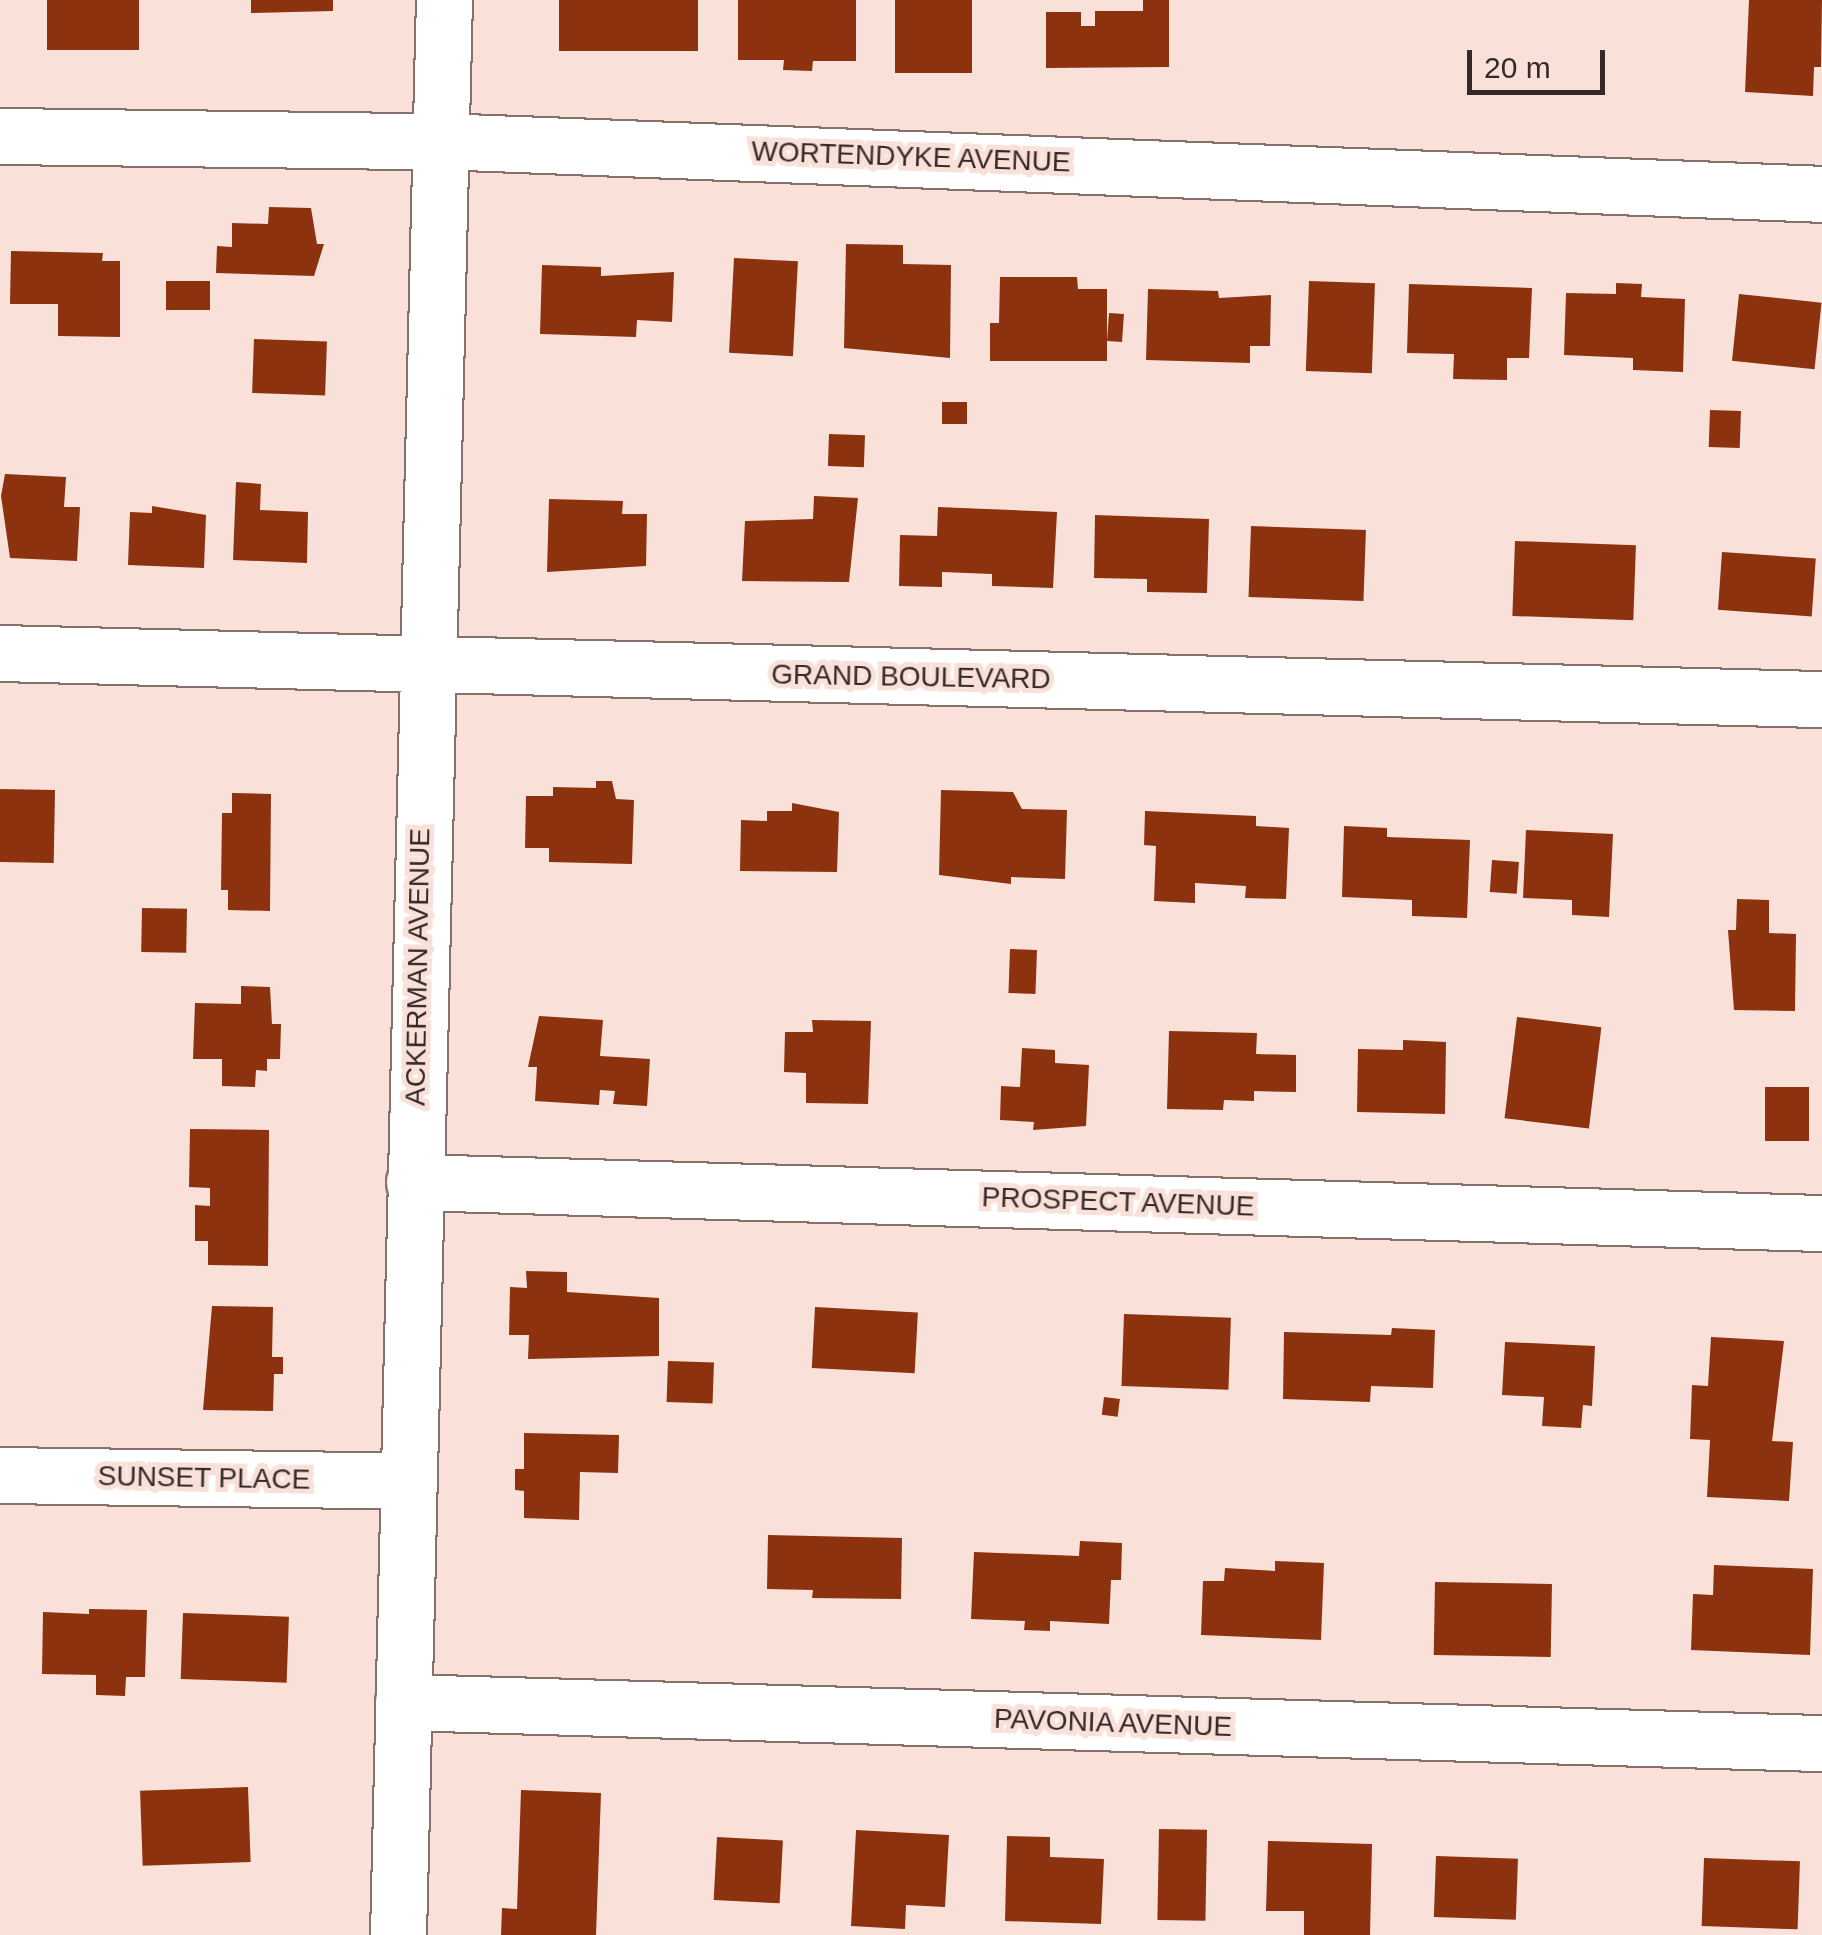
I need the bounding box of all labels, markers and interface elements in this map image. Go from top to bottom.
scale bar [1472,30,1610,92]
text: 20 m [1484,51,1551,84]
street label: WORTENDYKE AVENUE [750,135,1072,179]
street label: GRAND BOULEVARD [771,658,1051,696]
street label: ACKERMAN AVENUE [399,827,437,1107]
street label: PROSPECT AVENUE [980,1180,1256,1224]
street label: SUNSET PLACE [97,1459,311,1497]
street label: PAVONIA AVENUE [992,1702,1234,1744]

